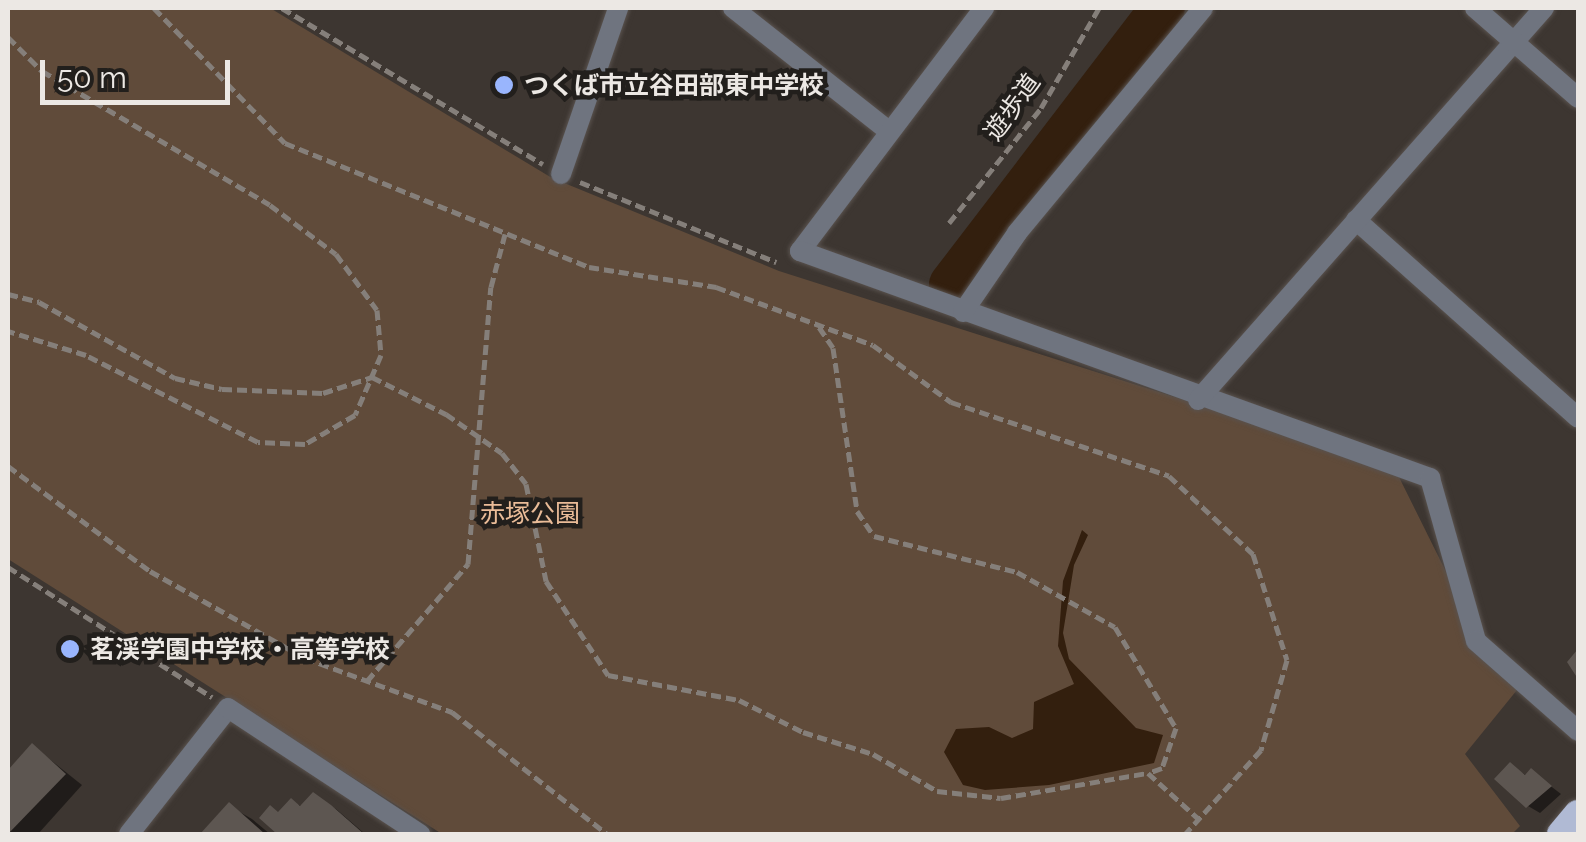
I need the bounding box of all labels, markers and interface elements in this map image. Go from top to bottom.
scale bar [45,40,235,102]
text: 50 m [57,60,127,95]
street label: 遊歩道 [978,68,1046,146]
place label: つくば市立谷田部東中学校 [524,70,824,100]
marker: つくば市立谷田部東中学校 [493,74,515,96]
park label: 赤塚公園 [480,498,580,528]
place label: 茗渓学園中学校・高等学校 [90,634,390,664]
marker: 茗渓学園中学校・高等学校 [59,638,81,660]

